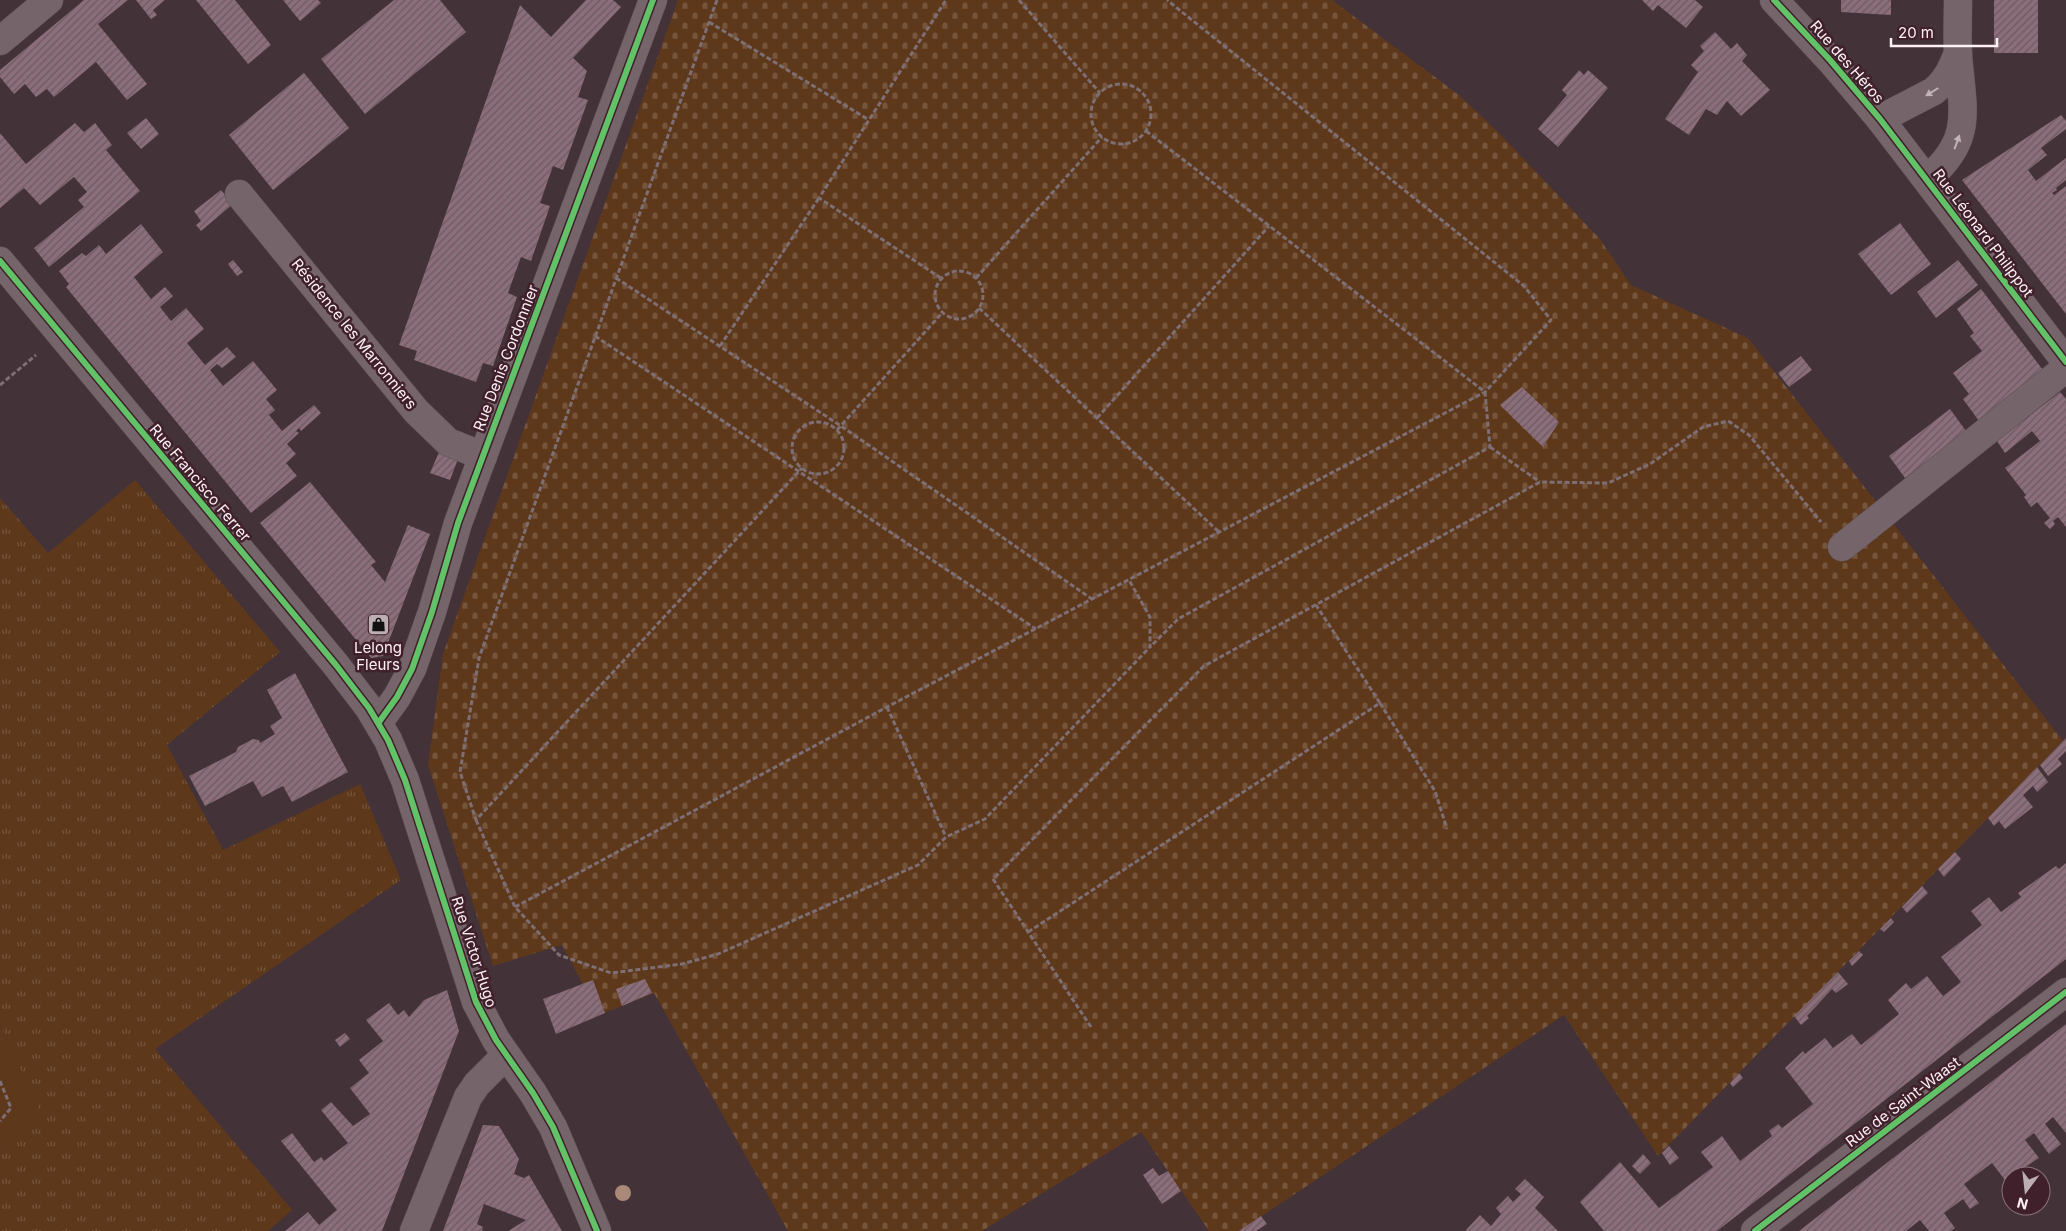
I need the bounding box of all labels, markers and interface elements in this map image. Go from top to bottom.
scale bar [1891,15,1997,47]
street label: Rue des Héros [1806,16,1889,107]
text: 20 m [1898,23,1934,42]
one-way arrow [1925,87,1938,96]
one-way arrow [1953,134,1961,149]
street label: Rue Léonard Philippot [1929,165,2038,301]
street label: Résidence les Marronniers [288,254,421,413]
street label: Rue Denis Cordonnier [469,282,542,434]
street label: Rue Francisco Ferrer [146,420,255,546]
shop icon: Lelong Fleurs [366,613,390,637]
place label: Lelong Fleurs [354,638,402,674]
street label: Rue Victor Hugo [448,894,501,1010]
street label: Rue de Saint-Waast [1842,1052,1964,1151]
north arrow [2001,1166,2051,1216]
text: N [2015,1194,2030,1214]

